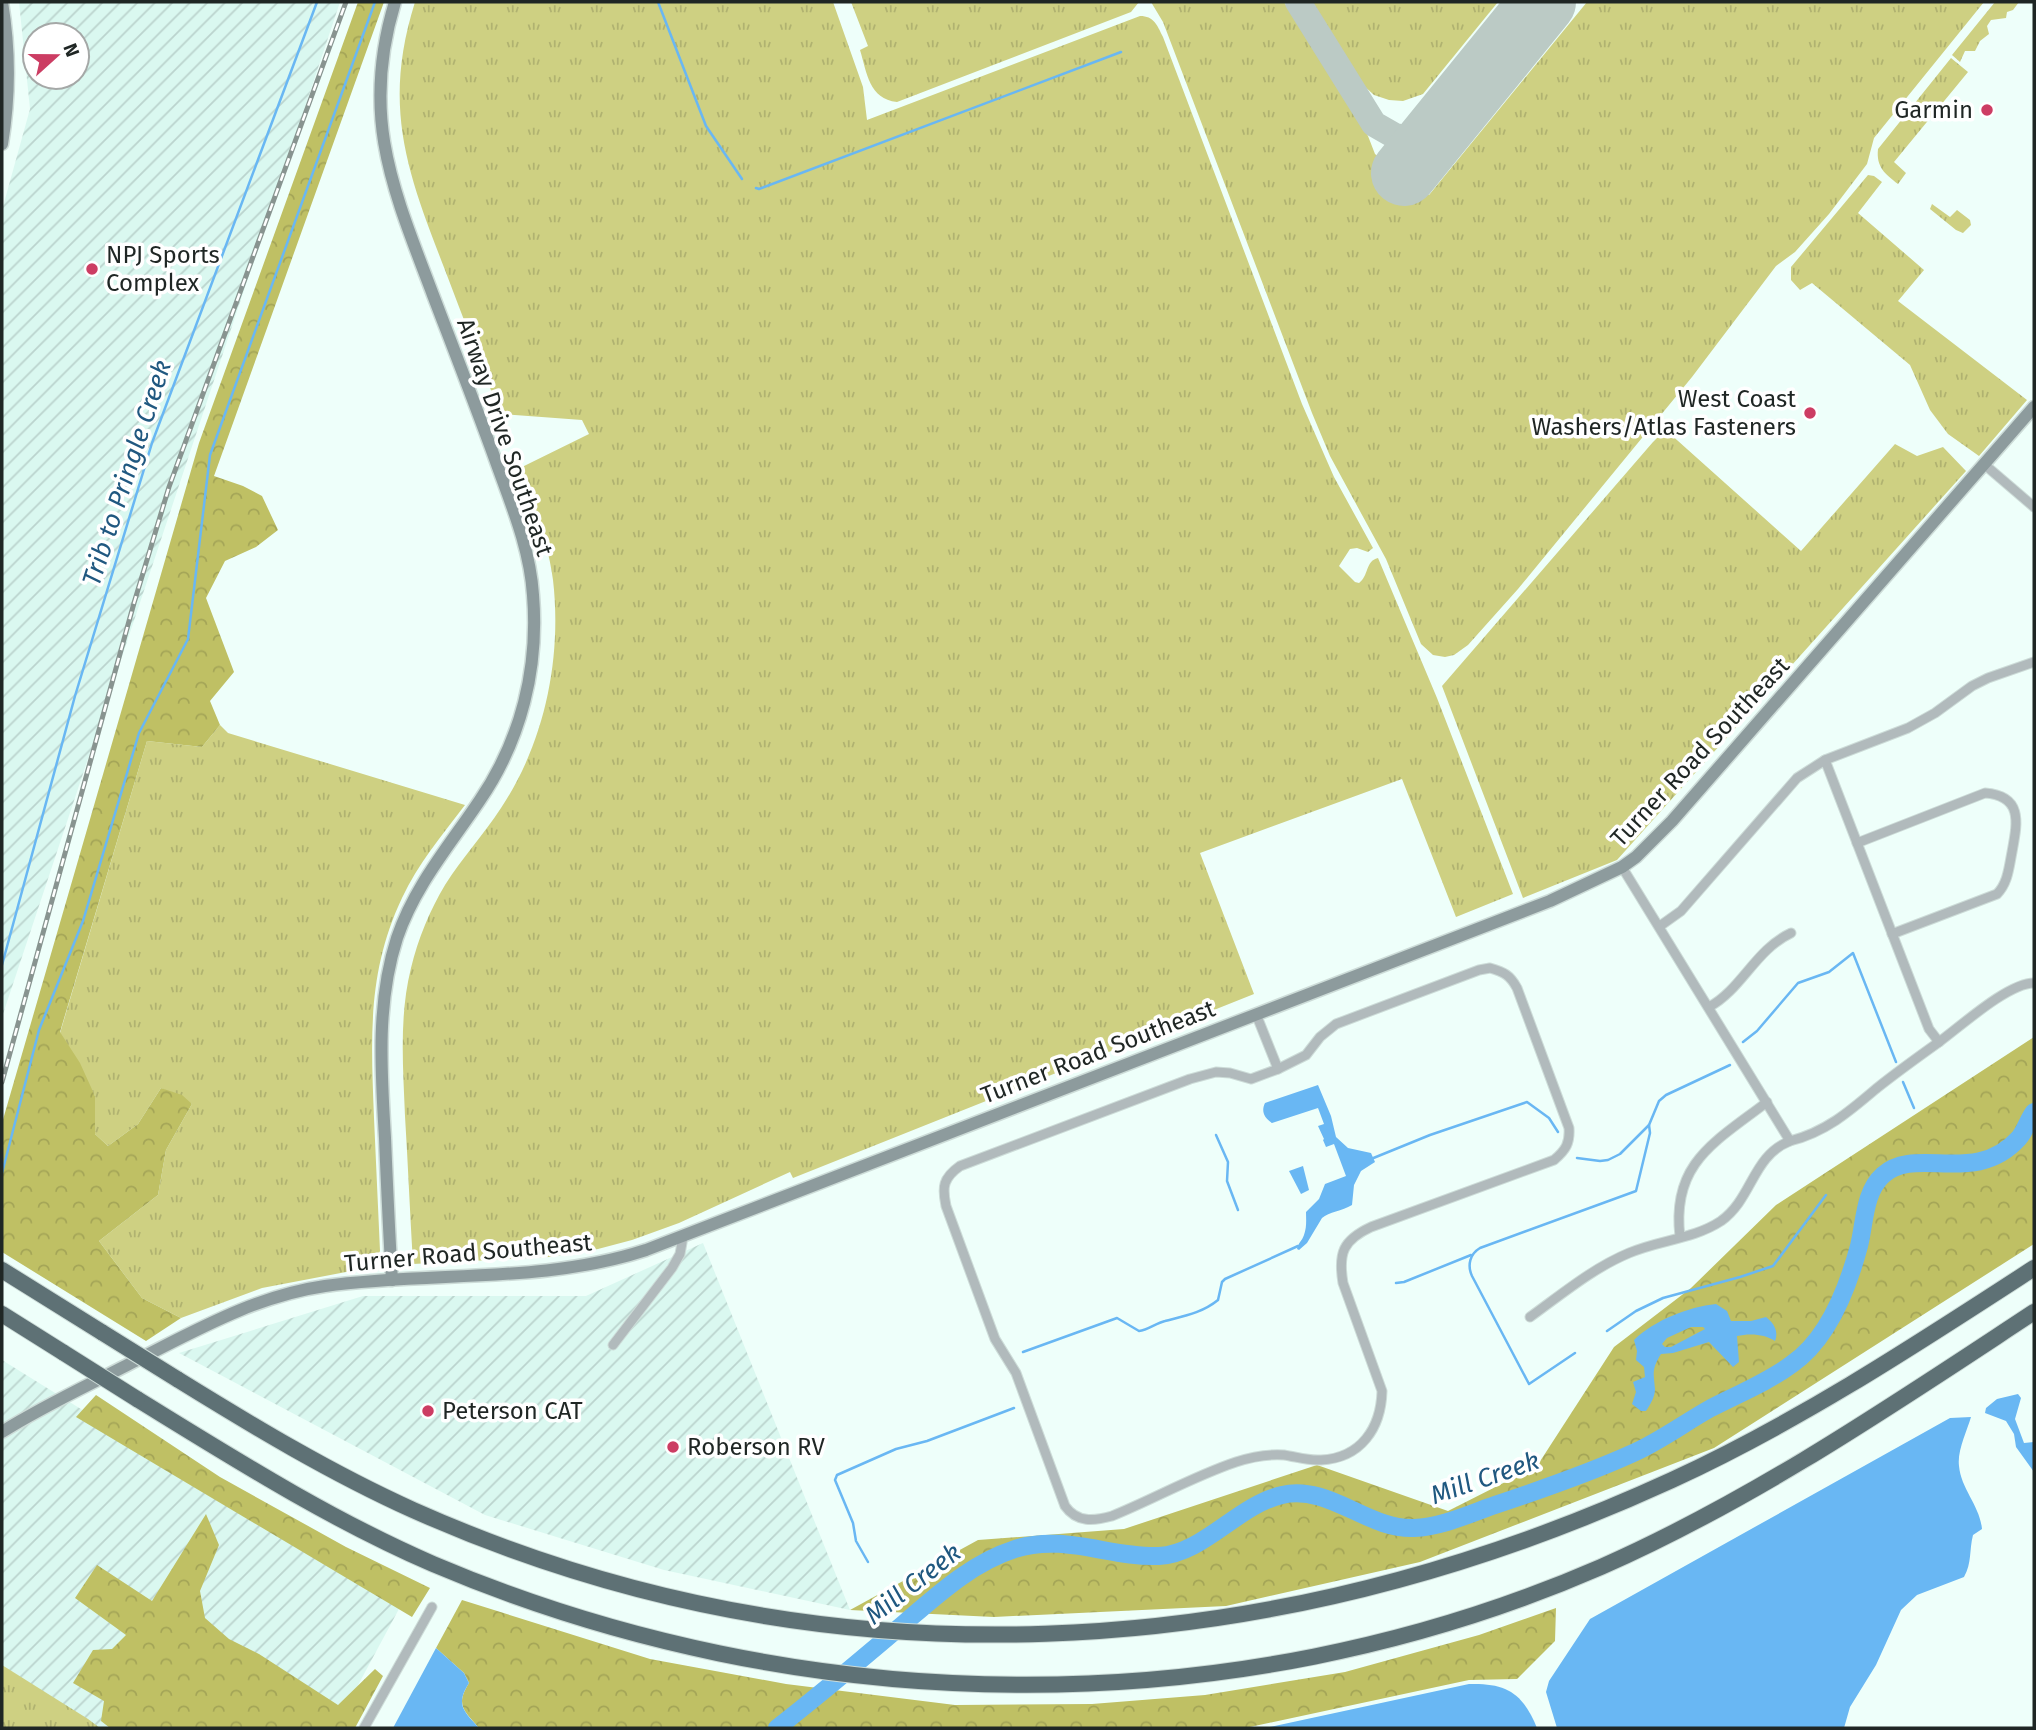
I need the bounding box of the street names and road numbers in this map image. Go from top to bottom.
street label: Airway Drive Southeast [451,314,559,560]
street label: Turner Road Southeast [1605,651,1795,852]
street label: Turner Road Southeast [977,994,1219,1110]
street label: Turner Road Southeast [343,1228,593,1278]

